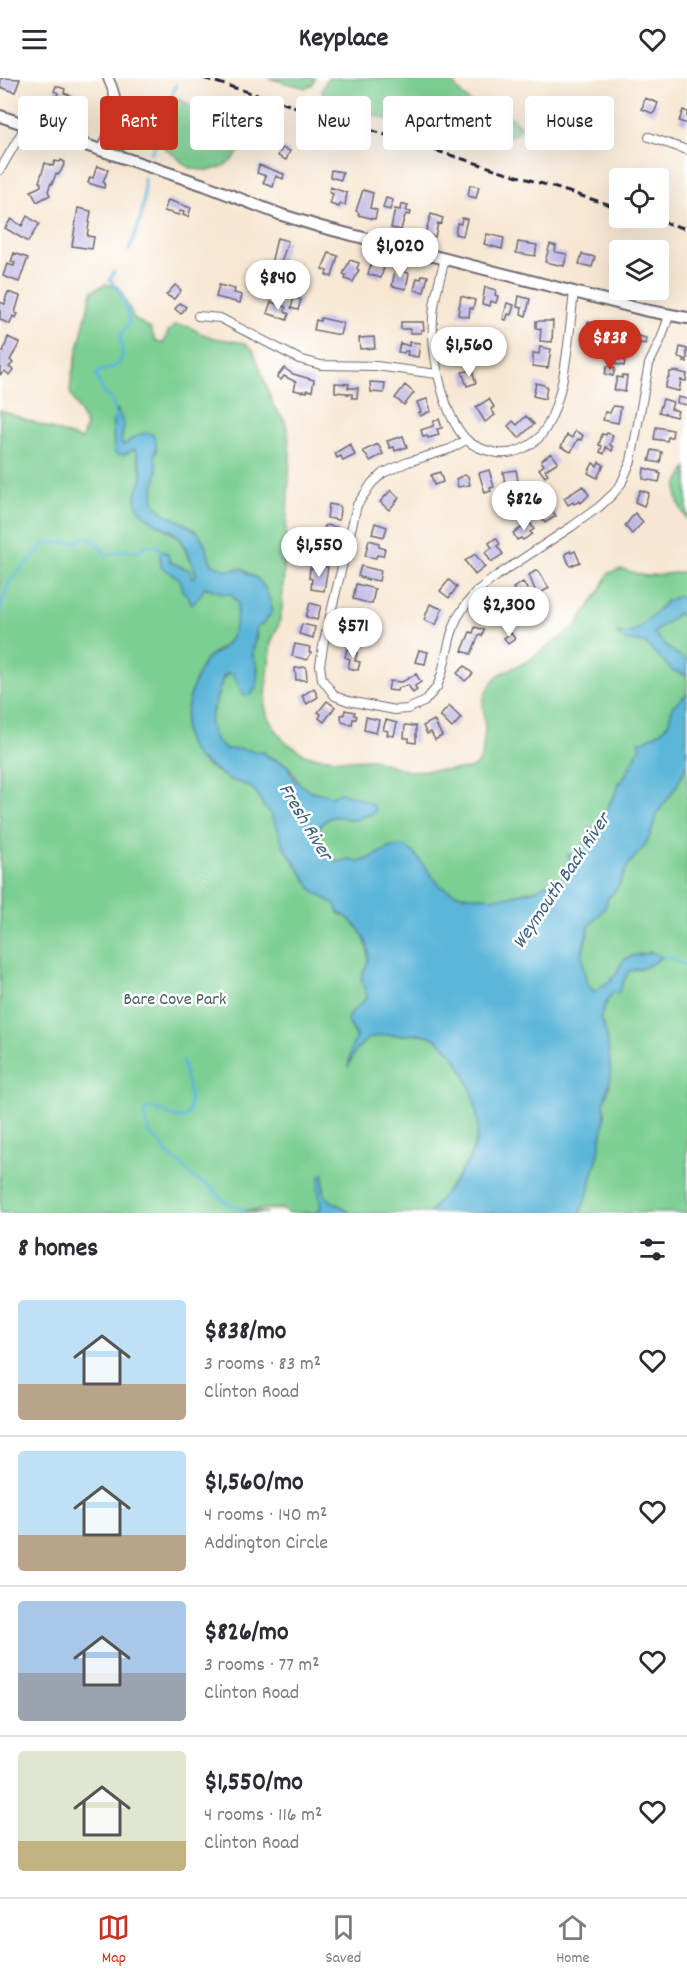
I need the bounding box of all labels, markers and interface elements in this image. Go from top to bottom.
text: Keyplace [299,20,388,59]
icon: menu [18,23,51,56]
icon: heart [636,23,669,56]
chip: Buy [18,96,88,150]
chip: Rent [100,96,178,150]
chip: Filters [190,96,284,150]
chip: New [296,96,371,150]
chip: Apartment [383,96,513,150]
chip: House [525,96,614,150]
map controls [609,168,669,300]
button: locate [609,168,669,228]
pin: $1,020 [351,228,449,279]
text: $1,020 [376,233,424,261]
button: layers [609,240,669,300]
pin: $840 [242,260,314,311]
text: $840 [259,265,297,293]
pin: $838 [574,320,646,371]
text: $838 [592,325,628,353]
pin: $1,560 [420,327,518,378]
text: $1,560 [445,332,493,360]
pin: $826 [488,481,560,532]
text: $826 [506,486,542,514]
pin: $1,550 [270,527,368,578]
text: $1,550 [295,532,343,560]
pin: $2,300 [460,587,558,638]
text: $2,300 [482,592,536,620]
pin: $571 [317,608,389,659]
text: $571 [337,613,369,641]
water label: Fresh River [270,779,340,869]
water label: Weymouth Back River [507,806,620,955]
park label: Bare Cove Park [124,988,226,1013]
text: 8 homes [18,1231,98,1268]
icon: filters [636,1233,669,1266]
text: $838/mo [204,1314,286,1351]
icon: home [66,1324,138,1396]
icon: heart [636,1344,669,1377]
text: 3 rooms · 83 m² [204,1351,321,1379]
text: Clinton Road [204,1379,299,1407]
text: $1,560/mo [204,1465,304,1502]
icon: home [66,1475,138,1547]
icon: heart [636,1495,669,1528]
text: 4 rooms · 140 m² [204,1502,327,1530]
text: Addington Circle [204,1530,328,1558]
text: $826/mo [204,1615,289,1652]
icon: home [66,1625,138,1697]
icon: heart [636,1645,669,1678]
text: 3 rooms · 77 m² [204,1652,320,1680]
text: Clinton Road [204,1680,299,1708]
text: $1,550/mo [204,1765,303,1802]
icon: home [66,1775,138,1847]
icon: heart [636,1795,669,1828]
text: 4 rooms · 116 m² [204,1802,322,1830]
text: Clinton Road [204,1830,299,1858]
tab: Map [97,1911,130,1970]
tab: Saved [325,1911,361,1970]
tab: Home [556,1911,590,1970]

